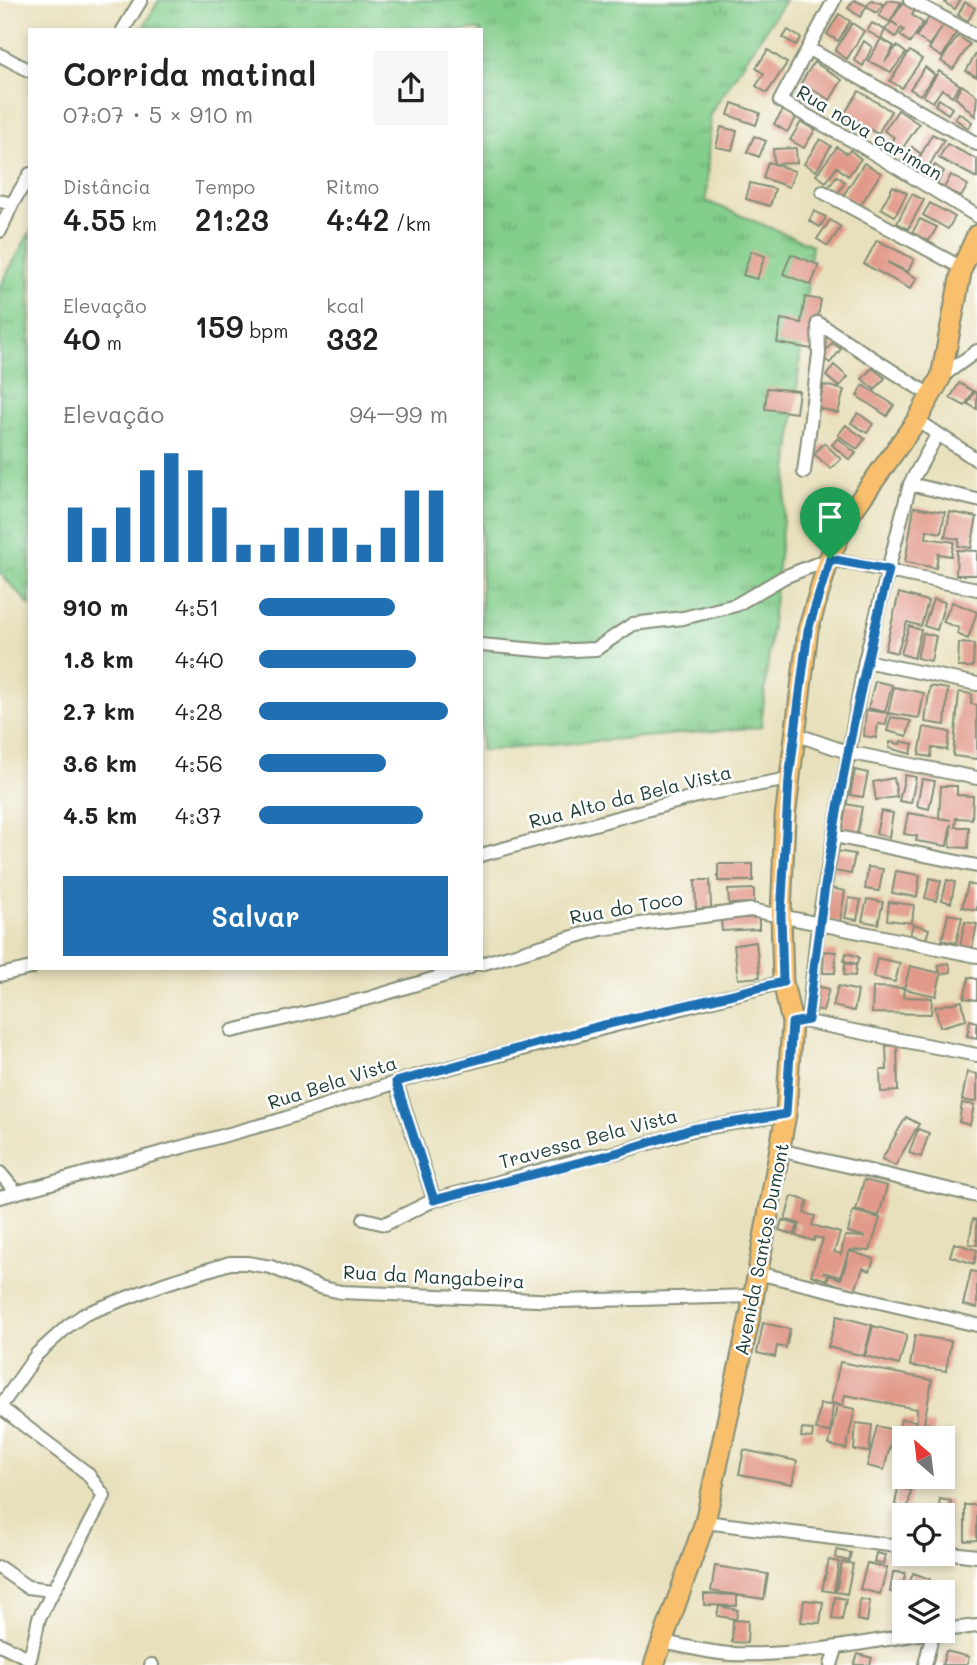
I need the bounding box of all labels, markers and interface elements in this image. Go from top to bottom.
button: share [374,51,448,125]
text: Corrida matinal [63,52,316,94]
street label: Rua nova cariman [792,79,948,185]
text: 07:07 · 5 × 910 m [63,99,253,129]
text: Distância [63,174,151,199]
text: Tempo [195,174,255,199]
text: Ritmo [326,174,379,199]
text: 4.55 [63,199,126,239]
text: 21:23 [195,199,269,239]
text: 4:42 [326,199,390,239]
text: km [126,211,157,236]
text: /km [390,211,431,236]
text: Elevação [63,293,147,318]
text: kcal [326,293,364,318]
text: 159 [195,306,243,346]
text: 40 [63,318,101,358]
text: bpm [243,318,289,343]
text: 332 [326,318,379,358]
text: m [101,330,122,355]
text: Elevação [63,399,164,429]
text: 94–99 m [349,399,448,429]
pin [800,487,860,559]
icon: arrive [811,498,849,536]
text: 910 m [63,592,128,622]
text: 4:51 [175,592,219,622]
text: 1.8 km [63,644,133,674]
text: 4:40 [175,644,223,674]
text: 2.7 km [63,696,135,726]
text: 4:28 [175,696,222,726]
text: 3.6 km [63,748,137,778]
text: 4:56 [175,748,223,778]
street label: Rua Alto da Bela Vista [526,759,734,833]
text: 4.5 km [63,800,137,830]
text: 4:37 [175,800,222,830]
button: Salvar [63,876,448,956]
street label: Rua do Toco [568,885,684,929]
street label: Rua Bela Vista [264,1049,400,1115]
street label: Travessa Bela Vista [496,1102,680,1174]
street label: Avenida Santos Dumont [728,1141,794,1357]
street label: Rua da Mangabeira [343,1259,525,1293]
north arrow [892,1426,956,1489]
map controls [892,1426,955,1643]
button: locate [892,1503,955,1566]
button: layers [892,1580,955,1643]

